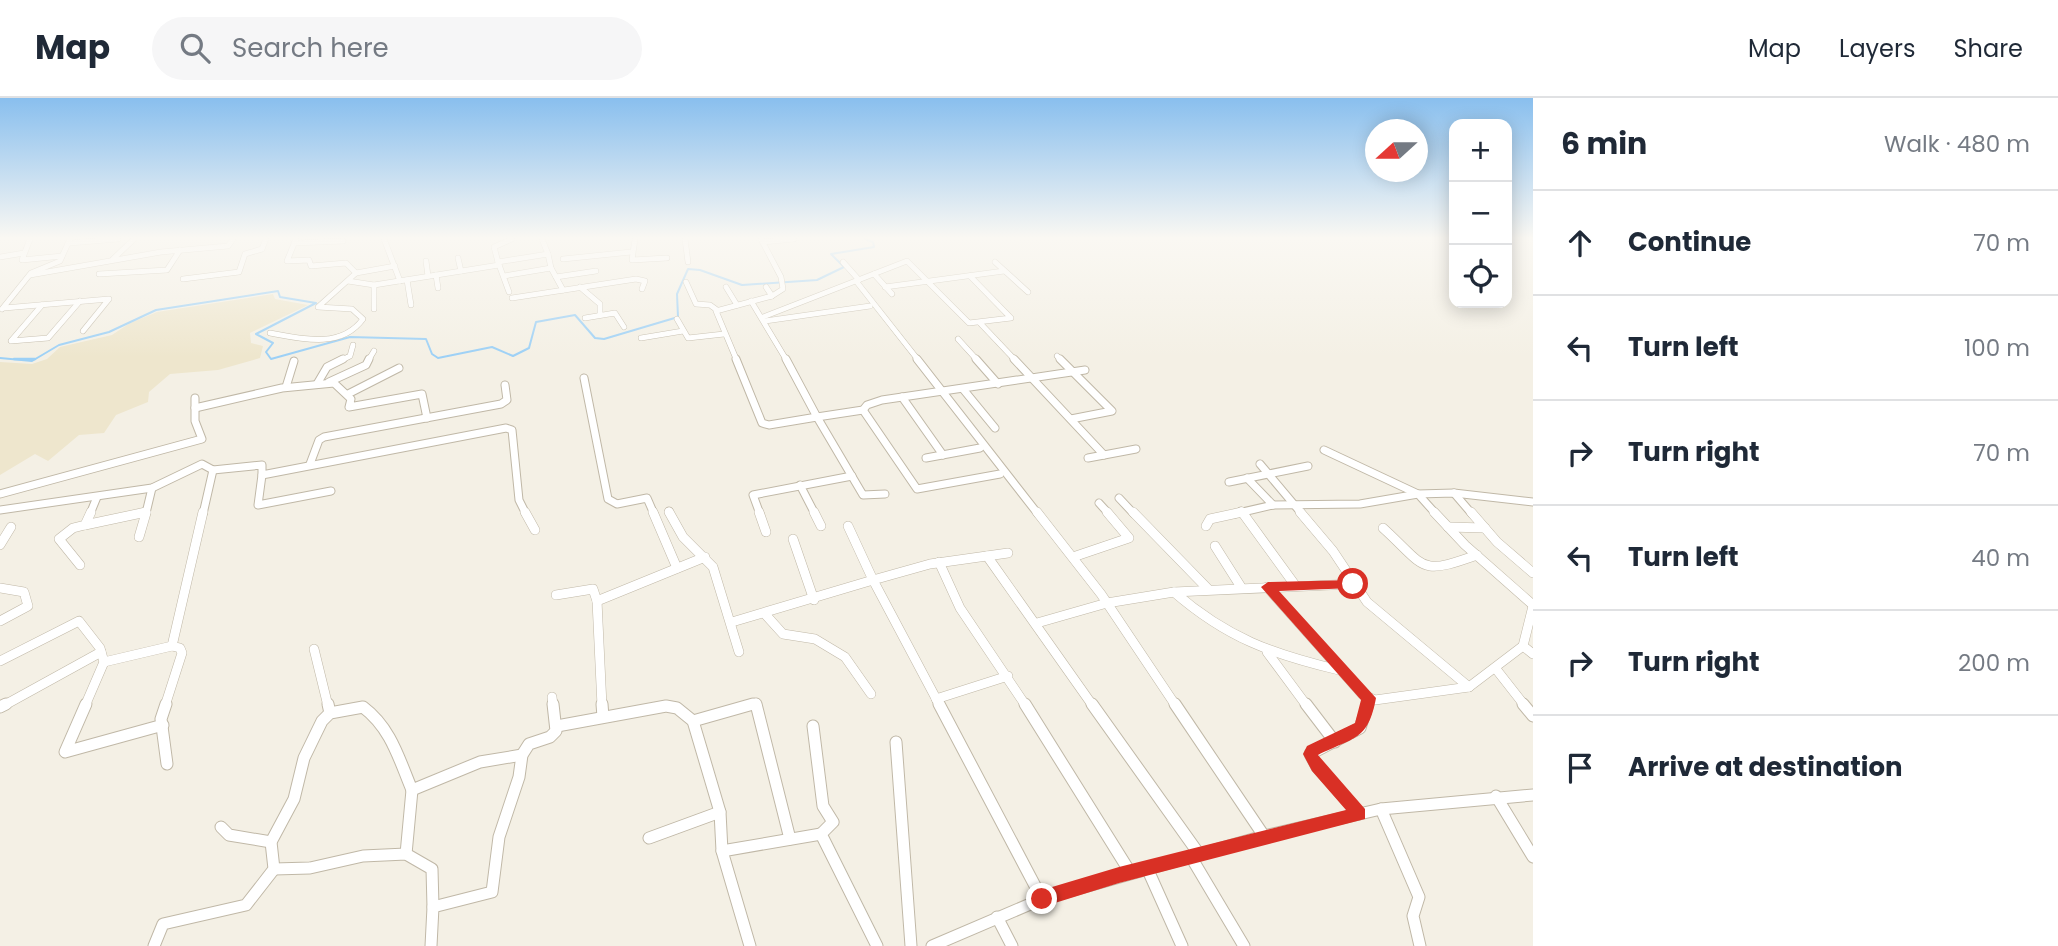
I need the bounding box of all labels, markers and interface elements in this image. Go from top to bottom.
search box [152,17,642,80]
text: Map [35,24,110,71]
icon: search [176,29,214,67]
text: Search here [232,30,389,66]
text: Map [1748,32,1801,65]
text: Layers [1839,32,1915,65]
text: Share [1953,32,2023,65]
north arrow [1365,119,1428,182]
map controls [1449,119,1512,308]
button: + [1449,119,1512,182]
text: 6 min [1561,122,1647,165]
text: Walk · 480 m [1884,128,2030,160]
button: − [1449,182,1512,245]
icon: ahead [1561,224,1599,262]
text: Continue [1628,224,1751,260]
text: 70 m [1973,227,2030,259]
button: locate [1449,245,1512,308]
icon: left [1561,329,1599,367]
text: Turn left [1628,329,1739,365]
text: 100 m [1964,332,2030,364]
icon: right [1561,434,1599,472]
text: Turn right [1628,434,1760,470]
text: 70 m [1973,437,2030,469]
icon: left [1561,539,1599,577]
text: Turn left [1628,539,1739,575]
text: 40 m [1971,542,2030,574]
route start [1337,568,1368,599]
icon: right [1561,644,1599,682]
text: Turn right [1628,644,1760,680]
text: 200 m [1958,647,2030,679]
icon: arrive [1561,749,1599,787]
text: Arrive at destination [1628,749,1903,785]
route end [1026,883,1057,914]

